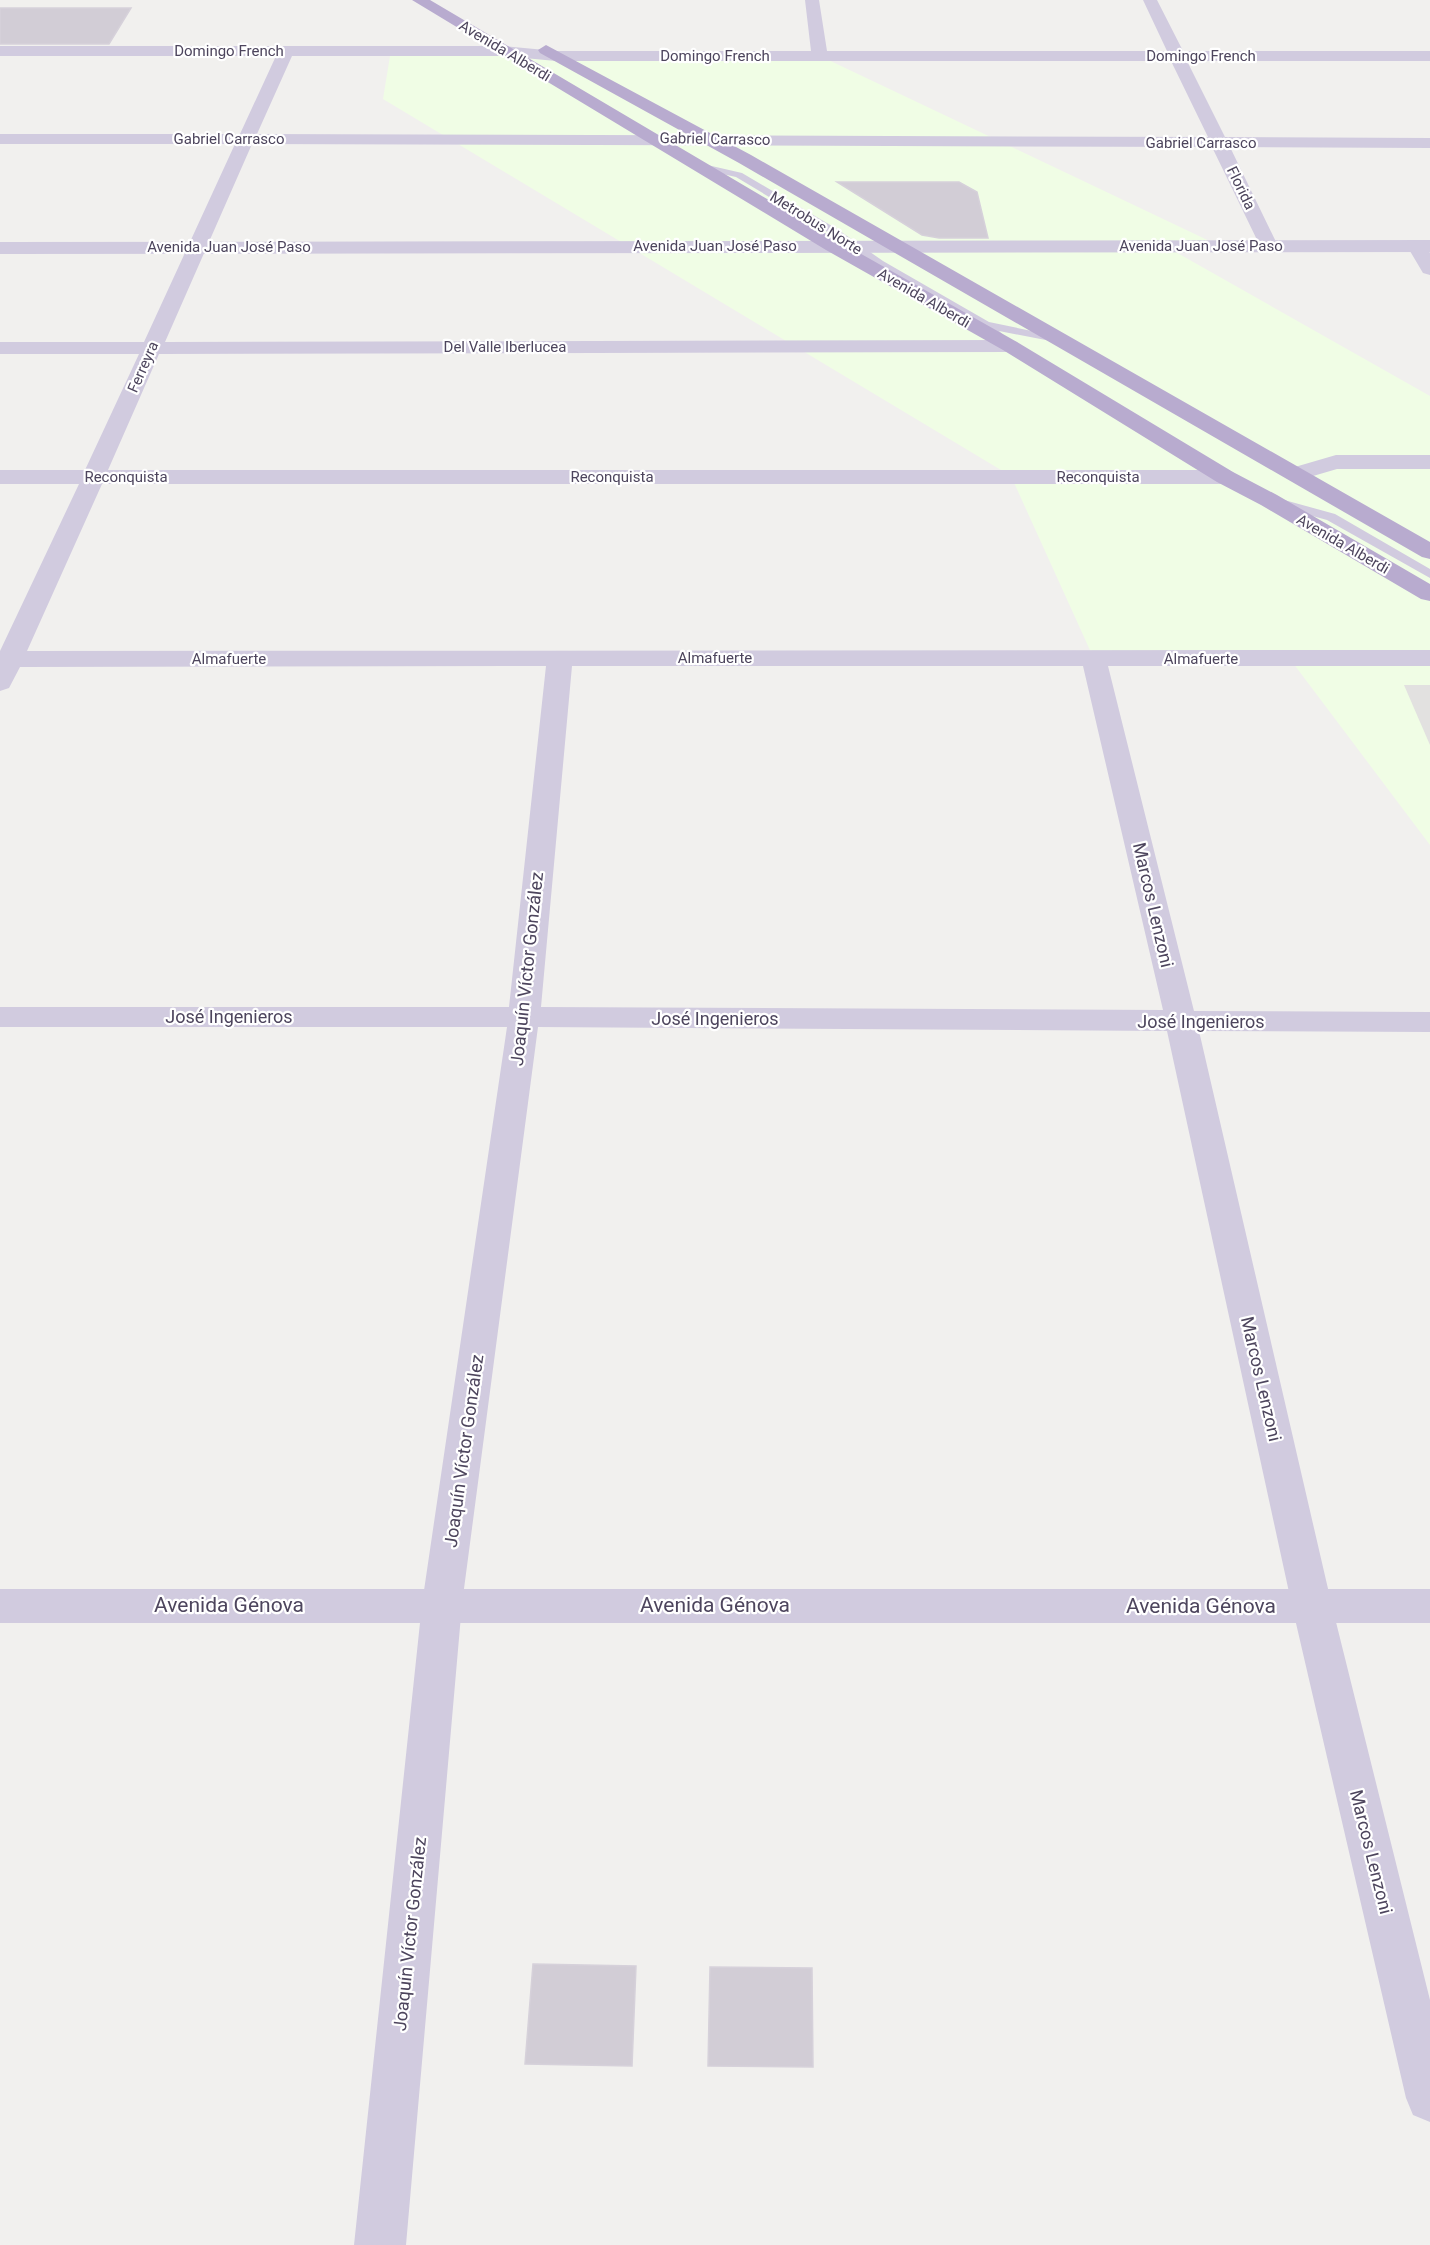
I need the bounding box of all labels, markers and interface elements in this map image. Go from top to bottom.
street label: Avenida Alberdi [456,17,554,85]
street label: Domingo French [174,42,284,60]
street label: Domingo French [660,47,770,65]
street label: Domingo French [1146,47,1256,65]
street label: Gabriel Carrasco [659,129,771,149]
street label: Gabriel Carrasco [174,130,284,148]
street label: Gabriel Carrasco [1146,134,1256,152]
street label: Florida [1223,163,1259,213]
street label: Metrobus Norte [767,188,865,259]
street label: Avenida Juan José Paso [633,237,797,255]
street label: Avenida Juan José Paso [1119,237,1283,255]
street label: Avenida Juan José Paso [147,238,311,256]
street label: Avenida Alberdi [875,264,973,332]
street label: Del Valle Iberlucea [444,338,566,356]
street label: Ferreyra [124,339,162,395]
street label: Reconquista [84,468,168,486]
street label: Reconquista [570,468,654,486]
street label: Reconquista [1056,468,1140,486]
street label: Avenida Alberdi [1294,510,1392,578]
street label: Almafuerte [678,649,752,667]
street label: Almafuerte [192,650,266,668]
street label: Almafuerte [1164,650,1238,668]
street label: Marcos Lenzoni [1129,840,1178,969]
street label: Joaquín Víctor González [506,871,547,1067]
street label: José Ingenieros [165,1006,293,1027]
street label: José Ingenieros [651,1008,779,1029]
street label: José Ingenieros [1137,1011,1265,1032]
street label: Marcos Lenzoni [1237,1314,1286,1443]
street label: Joaquín Víctor González [440,1353,487,1549]
street label: Avenida Génova [154,1593,304,1617]
street label: Avenida Génova [640,1593,790,1617]
street label: Avenida Génova [1126,1594,1276,1618]
street label: Marcos Lenzoni [1346,1788,1397,1916]
street label: Joaquín Víctor González [389,1836,430,2032]

